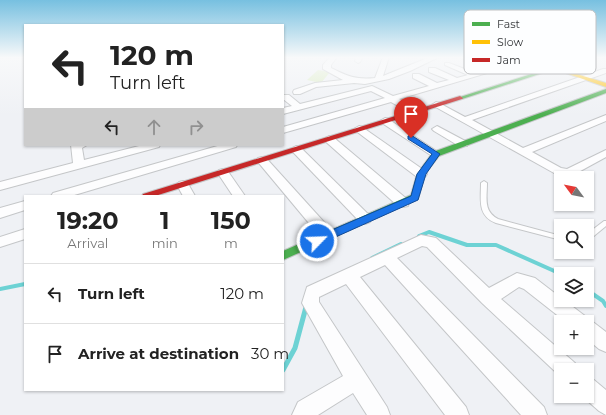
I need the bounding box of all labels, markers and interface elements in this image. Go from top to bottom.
legend [464,10,596,74]
text: Fast [497,17,521,31]
text: Slow [497,35,523,49]
text: 120 m [110,38,194,72]
icon: left [44,40,96,92]
text: Jam [496,53,521,67]
text: Turn left [110,72,185,94]
pin [394,97,428,138]
icon: arrive [400,103,422,125]
icon: left [101,116,123,138]
icon: ahead [143,116,165,138]
icon: right [185,116,207,138]
north arrow [554,171,594,211]
map controls [554,171,594,403]
text: 19:20 [57,206,119,235]
text: 1 [160,206,169,235]
text: 150 [211,206,251,235]
button: search [554,219,594,259]
position arrow [296,220,338,262]
text: Arrival [67,235,108,251]
text: min [152,235,178,251]
text: m [224,235,238,251]
button: layers [554,267,594,307]
icon: left [44,283,66,305]
text: Turn left [78,284,145,303]
text: 120 m [220,284,264,303]
button: + [554,315,594,355]
icon: arrive [44,343,66,365]
text: Arrive at destination [78,344,239,363]
text: 30 m [251,344,289,363]
button: − [554,363,594,403]

